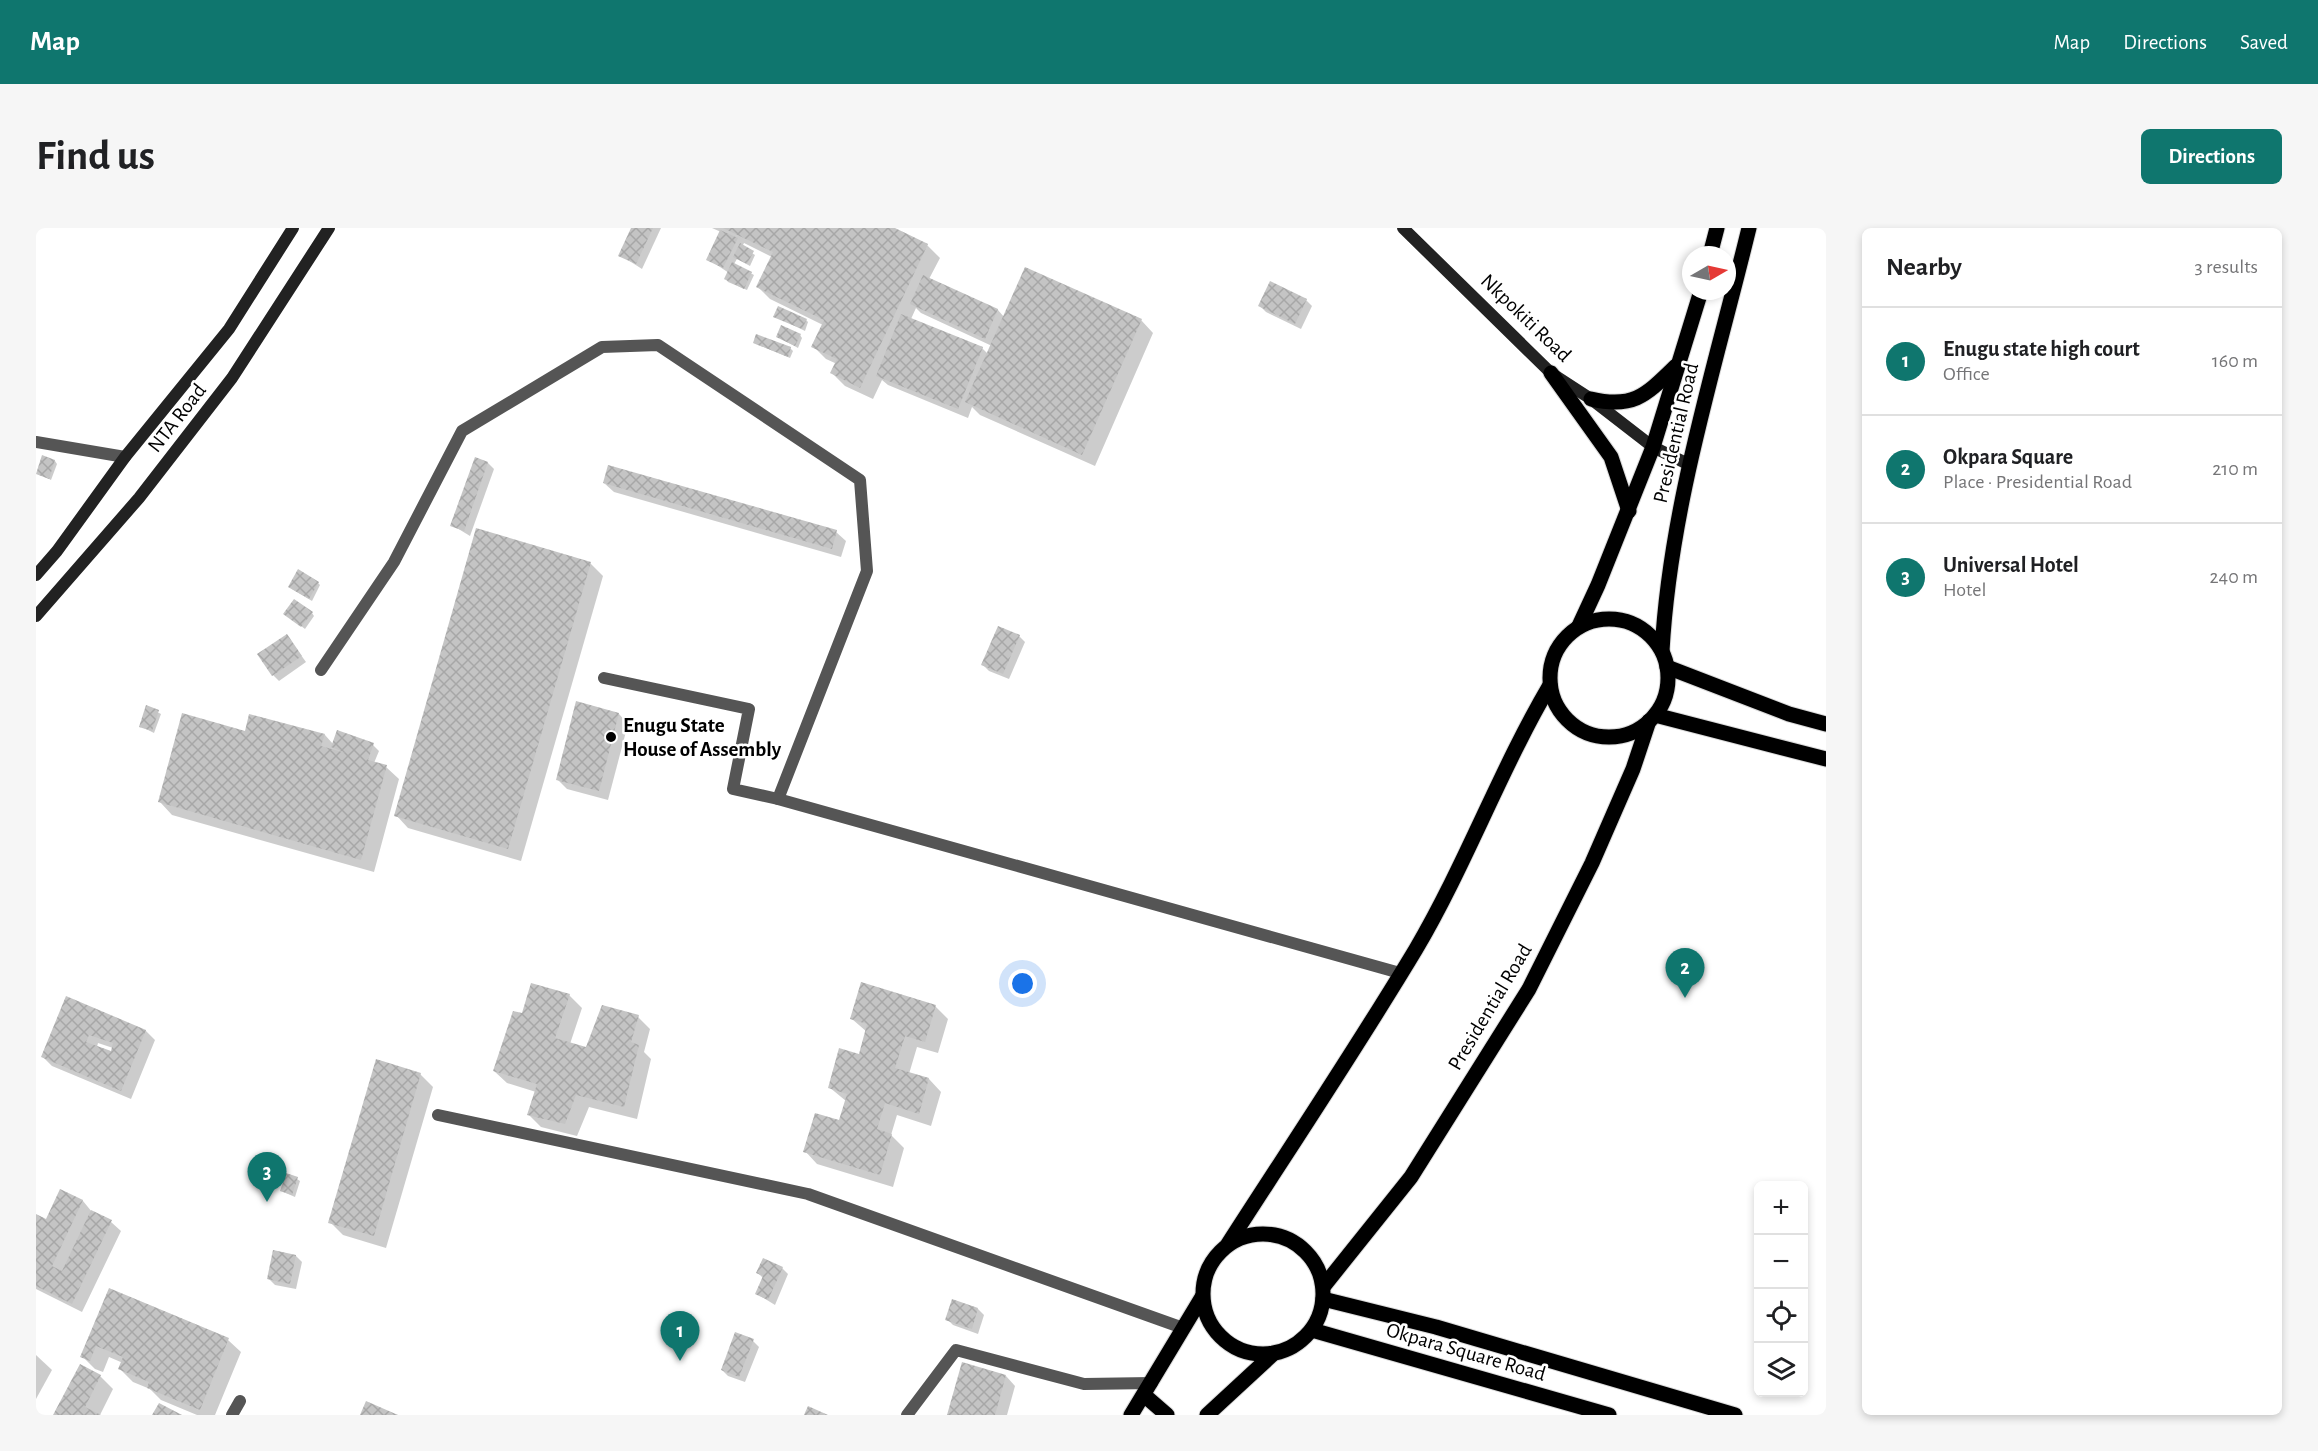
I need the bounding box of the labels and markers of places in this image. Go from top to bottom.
place label: Enugu State House of Assembly [623,715,782,760]
marker: Enugu State House of Assembly [604,730,618,744]
pin: 2 [1666,948,1704,998]
pin: 3 [248,1152,286,1202]
pin: 1 [660,1312,700,1361]

